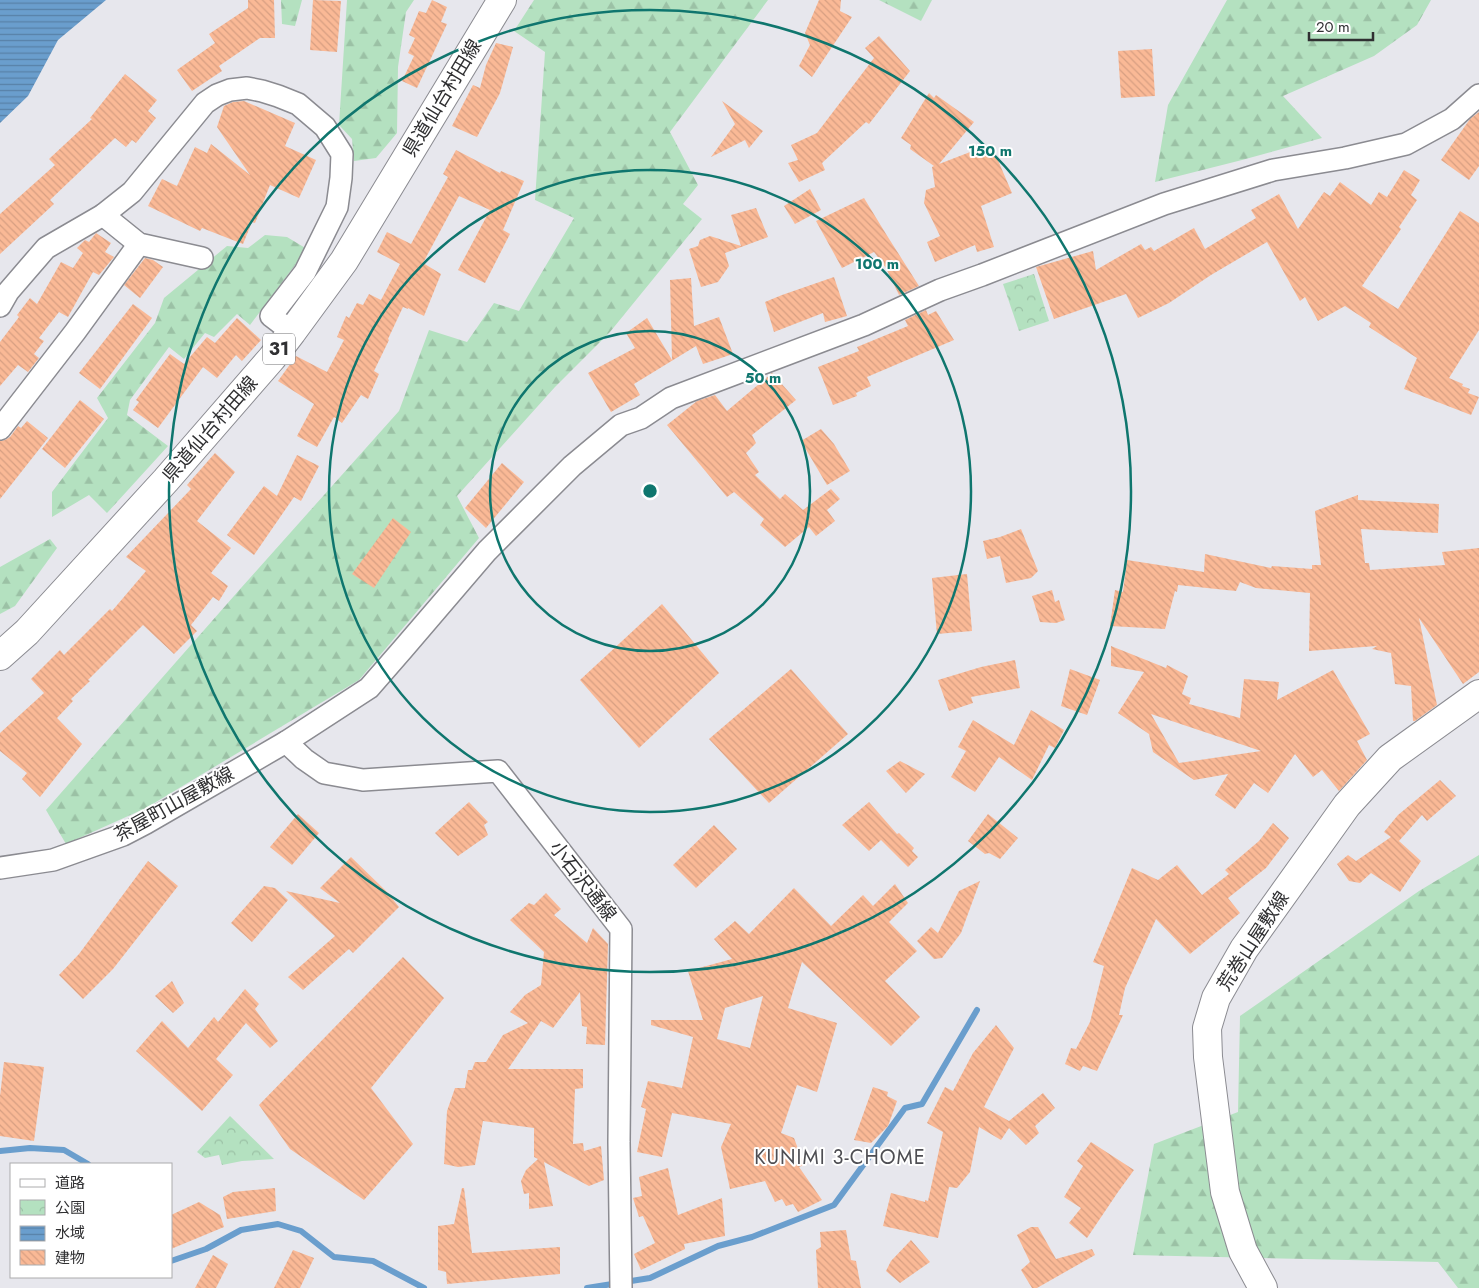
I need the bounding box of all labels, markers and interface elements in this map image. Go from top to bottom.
scale bar [1309,10,1373,42]
text: 20 m [1316,16,1350,38]
street label: 県道仙台村田線 [396,34,488,162]
text: 150 m [968,140,1012,162]
text: 100 m [855,253,899,275]
road number: 31 [263,334,295,364]
text: 50 m [745,367,781,389]
street label: 県道仙台村田線 [156,370,264,488]
centre of rings [641,482,659,500]
street label: 茶屋町山屋敷線 [109,760,239,848]
street label: 小石沢通線 [543,835,623,927]
street label: 荒巻山屋敷線 [1211,886,1295,996]
district label: KUNIMI 3-CHOME [754,1143,926,1172]
legend [10,1163,172,1278]
text: 道路 [55,1172,85,1194]
text: 公園 [55,1197,85,1219]
text: 水域 [55,1222,85,1244]
text: 建物 [55,1247,85,1269]

